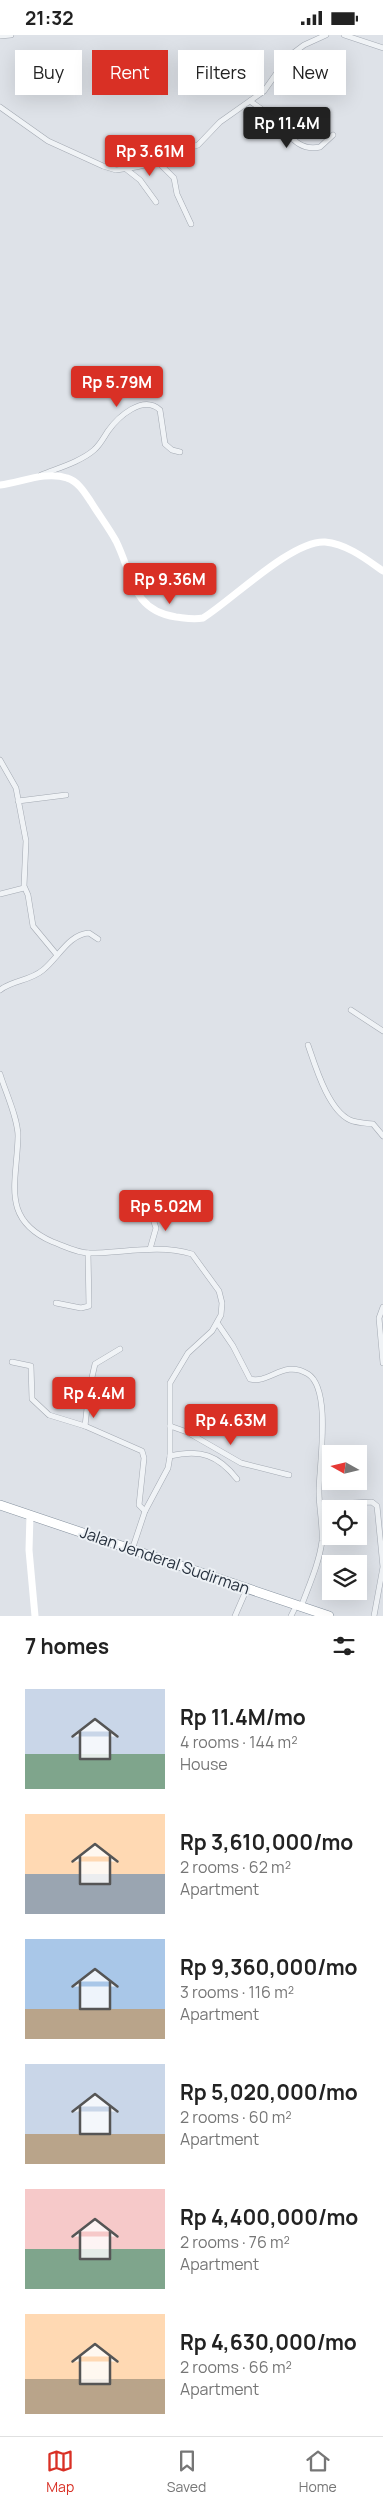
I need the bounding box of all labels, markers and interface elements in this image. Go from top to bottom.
text: 21:32 [25,5,74,31]
chip: Buy [15,50,82,95]
chip: Rent [92,50,168,95]
chip: Filters [178,50,264,95]
chip: New [274,50,346,95]
pin: Rp 11.4M [235,107,339,149]
text: Rp 11.4M [254,112,320,134]
pin: Rp 3.61M [98,135,202,177]
text: Rp 3.61M [116,140,184,162]
pin: Rp 5.79M [65,365,169,408]
text: Rp 5.79M [82,371,152,393]
pin: Rp 9.36M [118,563,222,605]
text: Rp 9.36M [134,568,206,590]
pin: Rp 5.02M [114,1189,218,1232]
text: Rp 5.02M [130,1195,202,1217]
pin: Rp 4.4M [48,1377,140,1419]
text: Rp 4.4M [63,1382,125,1404]
pin: Rp 4.63M [179,1403,283,1446]
text: Rp 4.63M [196,1409,266,1431]
north arrow [322,1445,368,1490]
map controls [322,1445,367,1600]
button: locate [322,1500,367,1545]
street label: Jalan Jenderal Sudirman [77,1521,253,1599]
button: layers [322,1555,367,1600]
text: 7 homes [25,1632,109,1660]
icon: filters [330,1632,358,1660]
text: Rp 11.4M/mo [180,1703,306,1731]
icon: home [65,1709,125,1769]
text: 4 rooms · 144 m² [180,1731,298,1753]
text: House [180,1753,228,1775]
text: Rp 3,610,000/mo [180,1828,353,1856]
icon: home [65,1834,125,1894]
text: 2 rooms · 62 m² [180,1856,291,1878]
text: Apartment [180,1878,259,1900]
text: Rp 9,360,000/mo [180,1953,357,1981]
icon: home [65,1959,125,2019]
text: 3 rooms · 116 m² [180,1981,294,2003]
text: Apartment [180,2003,259,2025]
text: Rp 5,020,000/mo [180,2078,358,2106]
icon: home [65,2084,125,2144]
text: 2 rooms · 60 m² [180,2106,292,2128]
text: Apartment [180,2128,259,2150]
text: Rp 4,400,000/mo [180,2203,358,2231]
icon: home [65,2209,125,2269]
text: 2 rooms · 76 m² [180,2231,290,2253]
text: Apartment [180,2253,259,2275]
text: Rp 4,630,000/mo [180,2328,357,2356]
icon: home [65,2334,125,2394]
text: 2 rooms · 66 m² [180,2356,292,2378]
text: Apartment [180,2378,259,2400]
tab: Map [46,2447,74,2496]
tab: Saved [167,2447,206,2496]
tab: Home [299,2447,337,2496]

